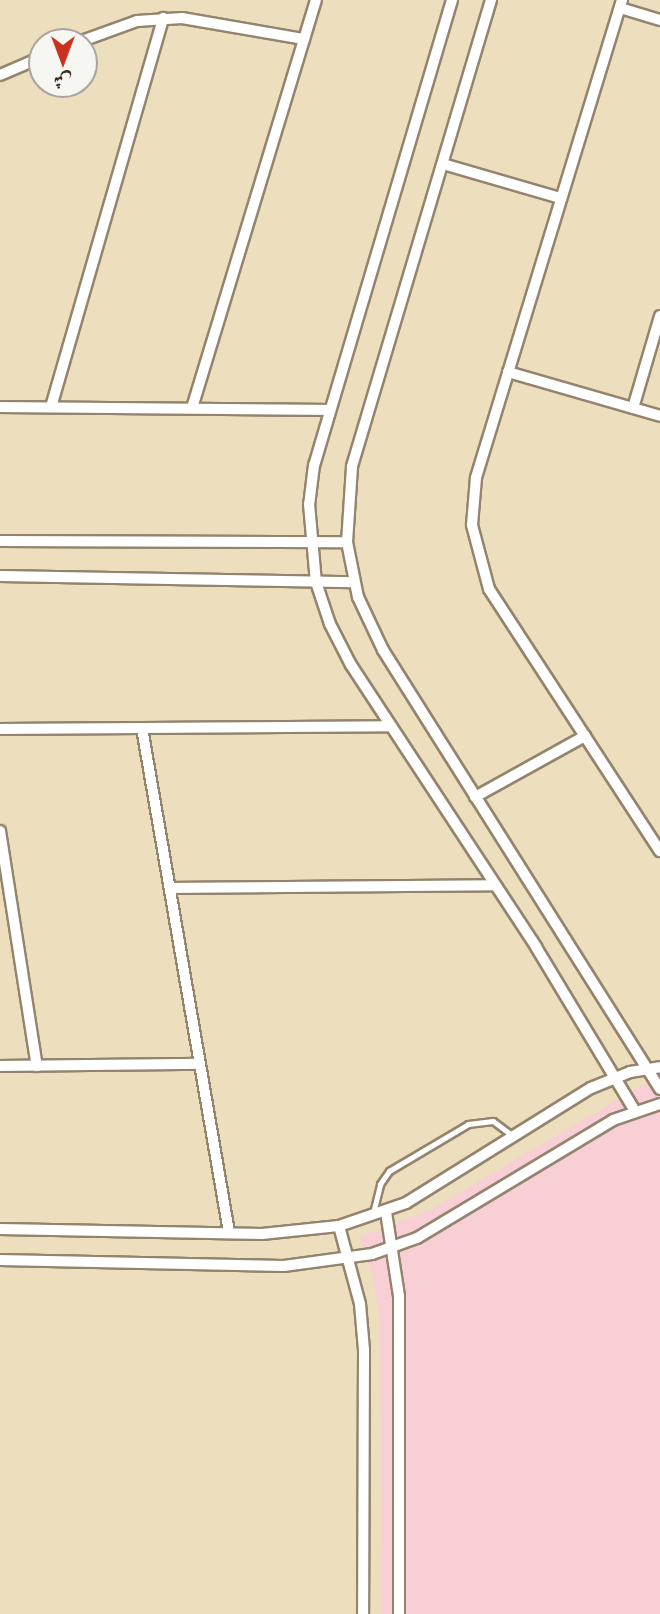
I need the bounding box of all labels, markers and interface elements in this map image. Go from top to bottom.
north arrow [28,28,98,98]
text: ش [54,68,72,96]

